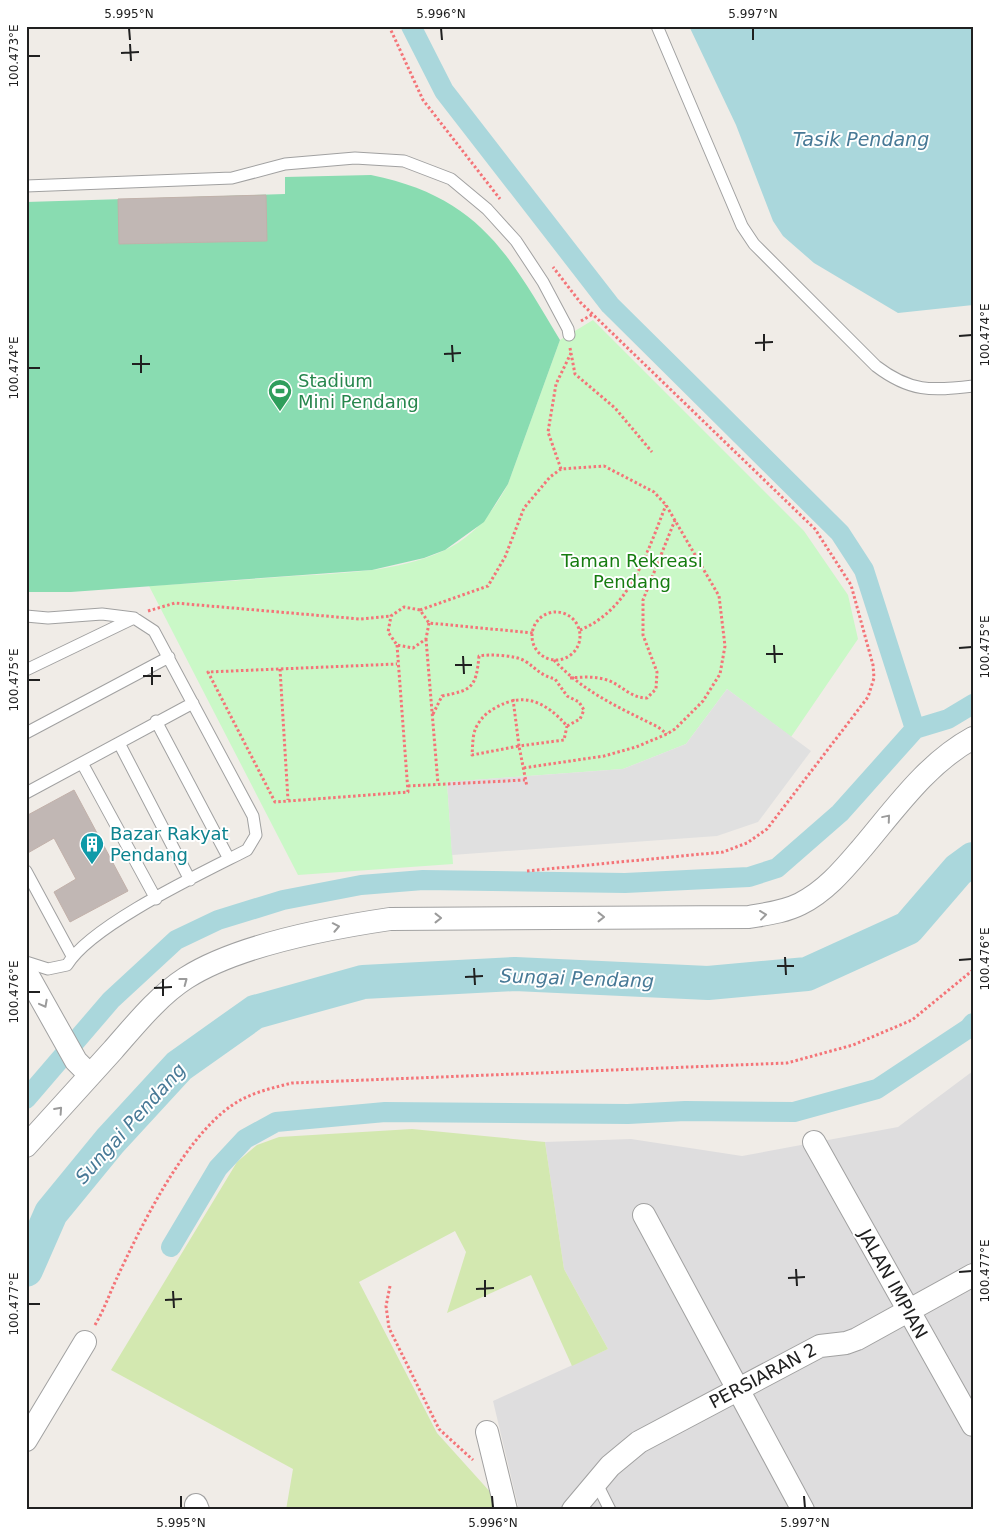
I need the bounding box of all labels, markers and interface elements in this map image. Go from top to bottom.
text: 5.995°N [104,7,154,21]
text: 5.996°N [416,7,466,21]
text: 5.997°N [728,7,778,21]
text: 100.473°E [7,24,21,88]
water label: Tasik Pendang [793,128,929,150]
text: 100.474°E [978,303,992,367]
text: 100.474°E [7,336,21,400]
place label: Stadium Mini Pendang [298,370,419,412]
sports icon: Stadium Mini Pendang [267,378,293,412]
park label: Taman Rekreasi Pendang [560,550,703,592]
text: 100.475°E [978,615,992,679]
text: 100.475°E [7,648,21,712]
one-way arrow [882,814,891,823]
place label: Bazar Rakyat Pendang [110,823,229,865]
building icon: Bazar Rakyat Pendang [79,831,105,865]
one-way arrow [760,910,768,921]
one-way arrow [598,912,605,922]
one-way arrow [435,913,443,923]
one-way arrow [332,922,340,933]
text: 100.476°E [978,927,992,991]
text: 100.476°E [7,960,21,1024]
water label: Sungai Pendang [500,964,654,992]
one-way arrow [178,978,188,987]
one-way arrow [37,999,47,1008]
water label: Sungai Pendang [70,1058,190,1188]
one-way arrow [53,1106,62,1115]
street label: JALAN IMPIAN [854,1224,932,1342]
text: 100.477°E [978,1239,992,1303]
text: 100.477°E [7,1272,21,1336]
street label: PERSIARAN 2 [706,1338,820,1413]
text: 5.995°N [156,1516,206,1530]
text: 5.996°N [468,1516,518,1530]
text: 5.997°N [780,1516,830,1530]

